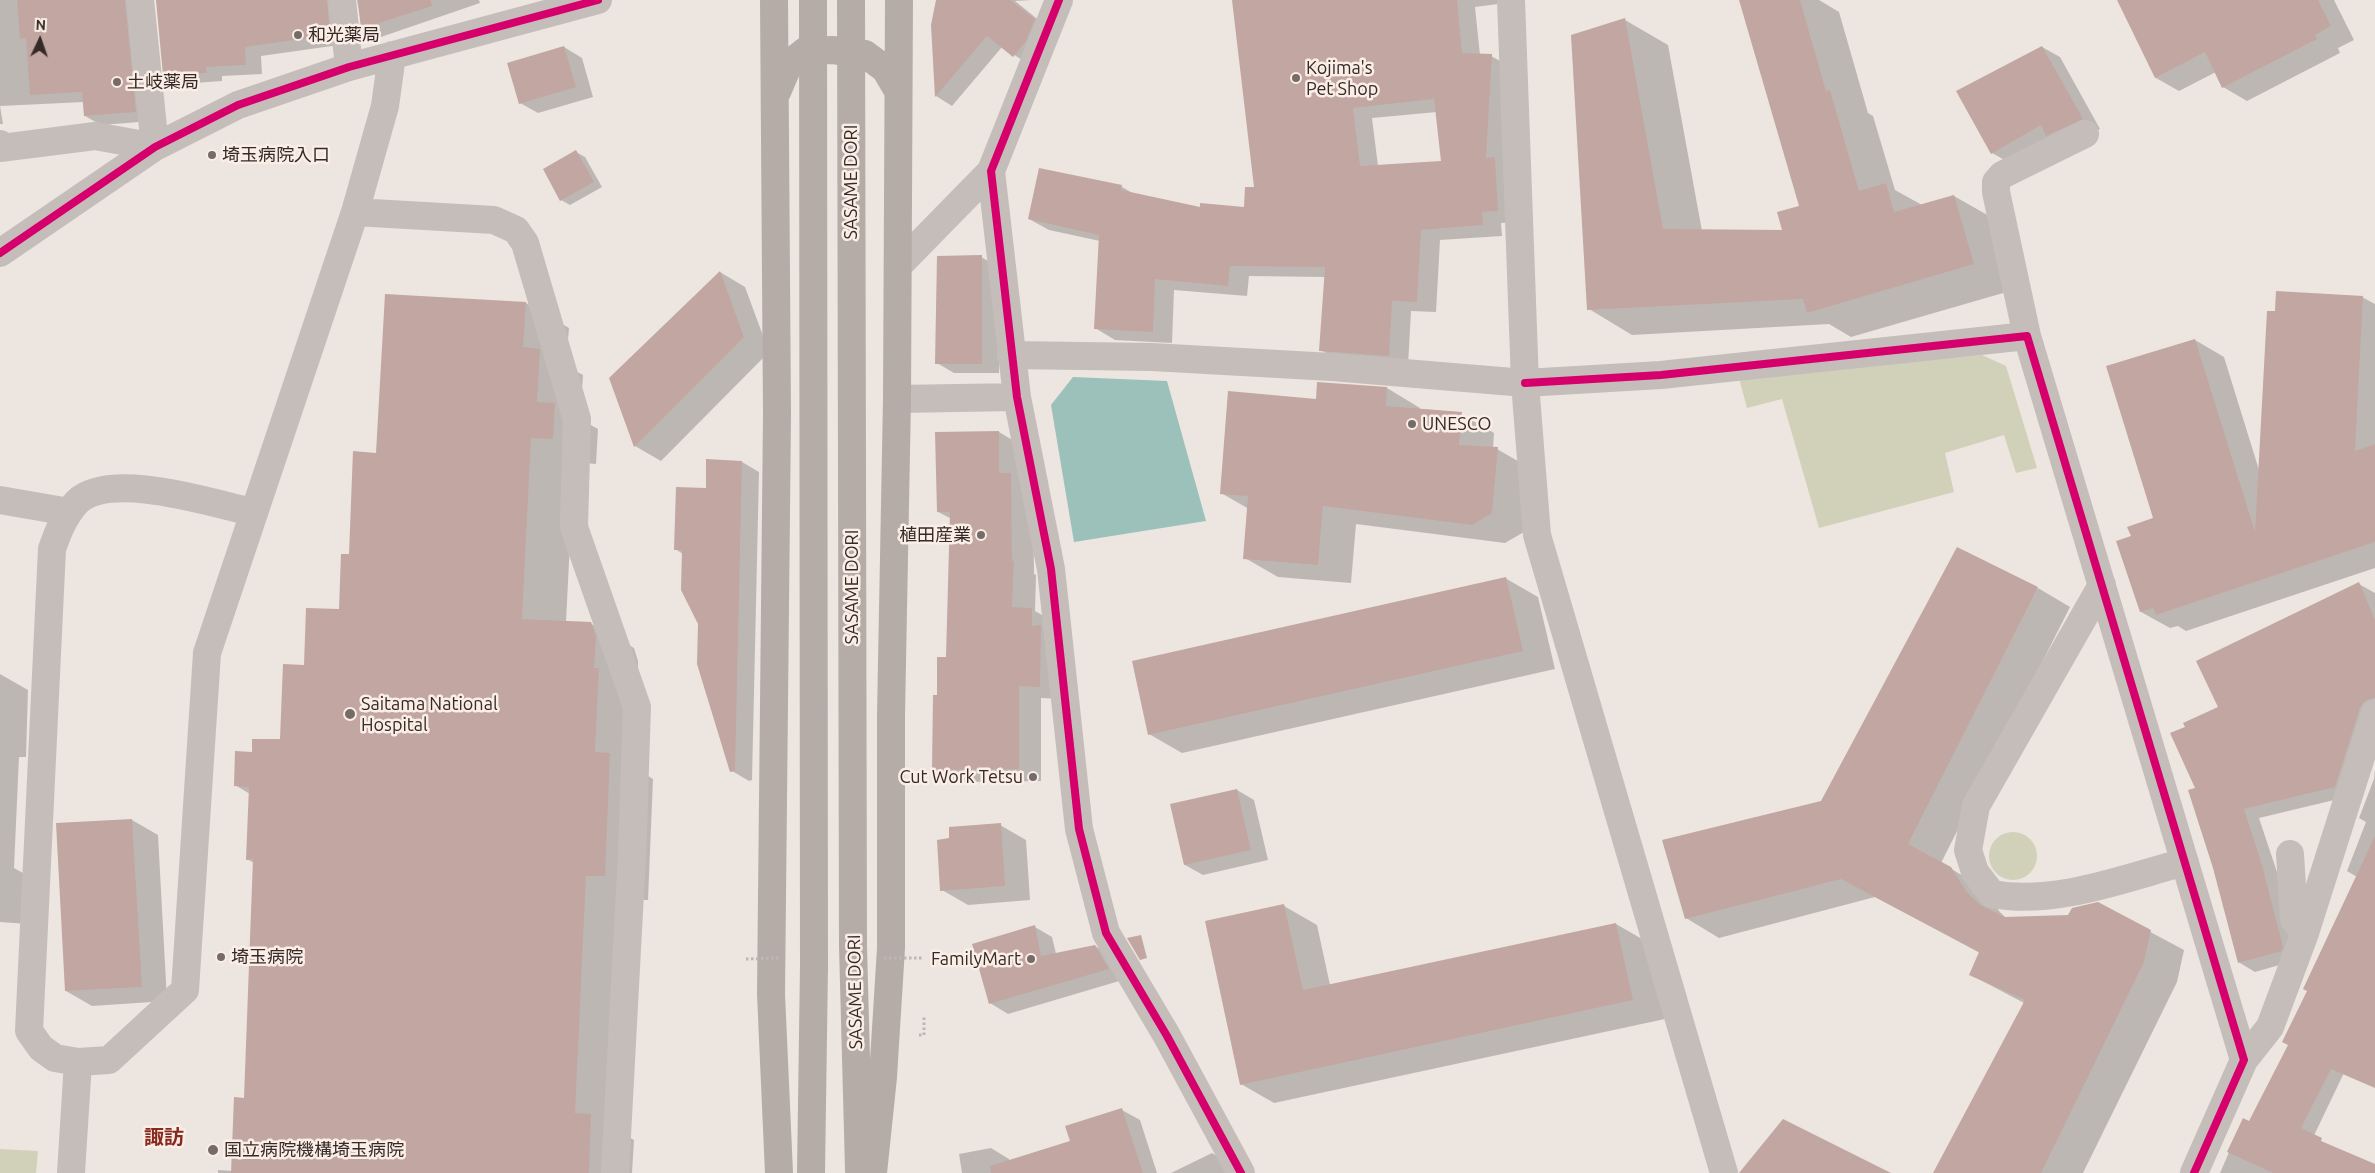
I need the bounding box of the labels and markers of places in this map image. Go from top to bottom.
place label: 和光薬局 [308,24,380,46]
marker: 和光薬局 [292,29,304,41]
place label: Kojima's Pet Shop [1306,57,1378,100]
place label: 土岐薬局 [127,71,199,93]
marker: Kojima's Pet Shop [1290,72,1302,84]
marker: 土岐薬局 [111,76,123,88]
place label: 埼玉病院入口 [222,144,330,166]
marker: 埼玉病院入口 [206,149,218,161]
place label: UNESCO [1422,413,1491,435]
marker: UNESCO [1406,418,1418,430]
place label: 植田産業 [899,524,971,546]
marker: 植田産業 [975,529,987,541]
place label: Saitama National Hospital [361,693,498,736]
marker: Saitama National Hospital [343,707,357,721]
place label: Cut Work Tetsu [899,766,1023,788]
marker: Cut Work Tetsu [1027,771,1039,783]
place label: 埼玉病院 [231,946,303,968]
place label: FamilyMart [931,948,1021,970]
marker: 埼玉病院 [215,951,227,963]
marker: FamilyMart [1025,953,1037,965]
place label: 国立病院機構埼玉病院 [224,1139,404,1161]
marker: 国立病院機構埼玉病院 [206,1143,220,1157]

